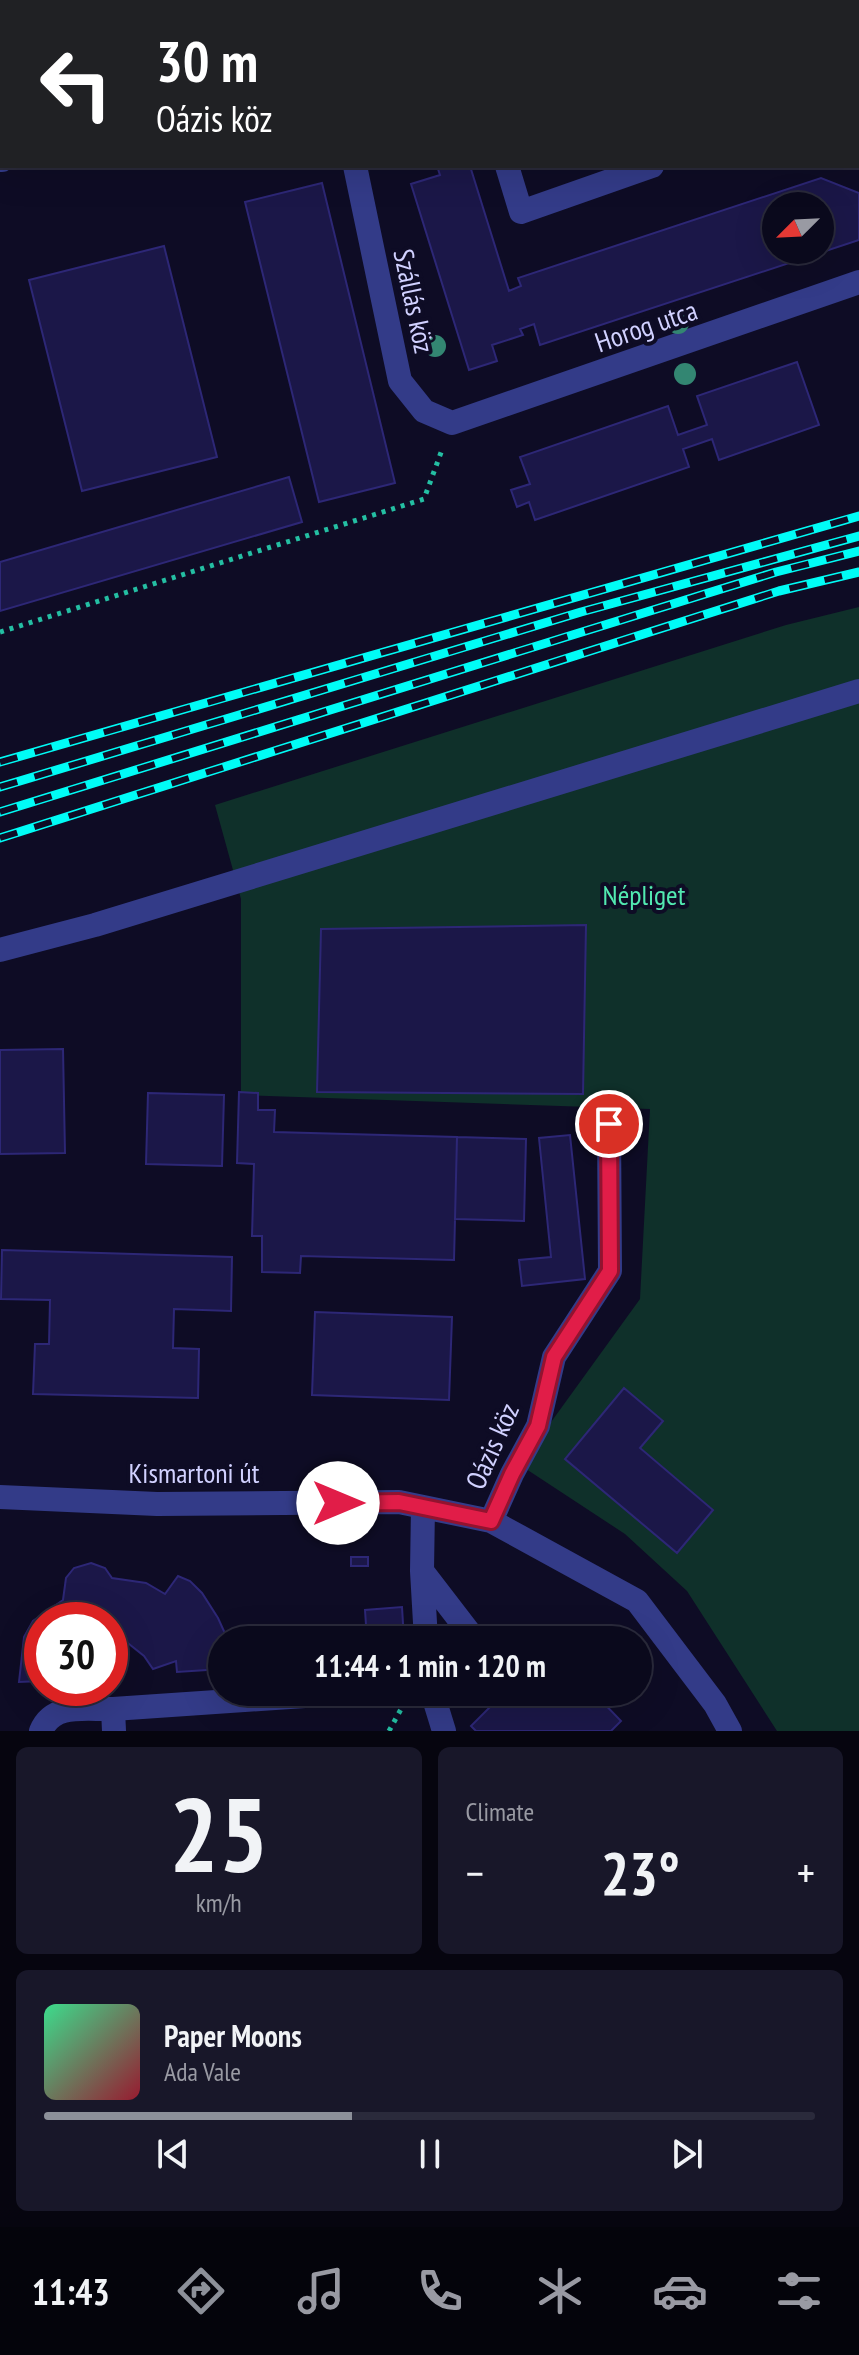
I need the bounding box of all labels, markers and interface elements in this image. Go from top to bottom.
text: 30 m [156,25,258,97]
icon: left [24,32,128,136]
text: Oázis köz [156,95,272,142]
north arrow [762,192,834,264]
map controls [762,192,834,264]
street label: Szállás köz [385,246,444,356]
street label: Horog utca [590,291,702,360]
park label: Népliget [603,876,686,913]
pin [575,1090,643,1158]
icon: arrive [587,1102,631,1146]
street label: Oázis köz [456,1397,527,1495]
street label: Kismartoni út [129,1454,260,1491]
position arrow [296,1461,380,1545]
speed limit sign: 30 [24,1602,128,1706]
text: 11:44 · 1 min · 120 m [314,1646,546,1685]
text: 25 [169,1766,268,1901]
text: Climate [466,1795,534,1828]
text: 23° [601,1834,680,1912]
text: − [466,1844,484,1901]
text: + [797,1844,815,1901]
text: km/h [196,1886,242,1919]
text: Paper Moons [164,2016,302,2055]
text: Ada Vale [164,2055,241,2088]
icon: previous [151,2132,195,2176]
icon: pause [408,2132,452,2176]
icon: next [665,2132,709,2176]
icon: directions [173,2263,229,2319]
icon: music [293,2263,349,2319]
icon: phone [412,2263,468,2319]
icon: climate [532,2263,588,2319]
icon: car [652,2263,708,2319]
icon: filters [771,2263,827,2319]
text: 11:43 [32,2268,110,2315]

